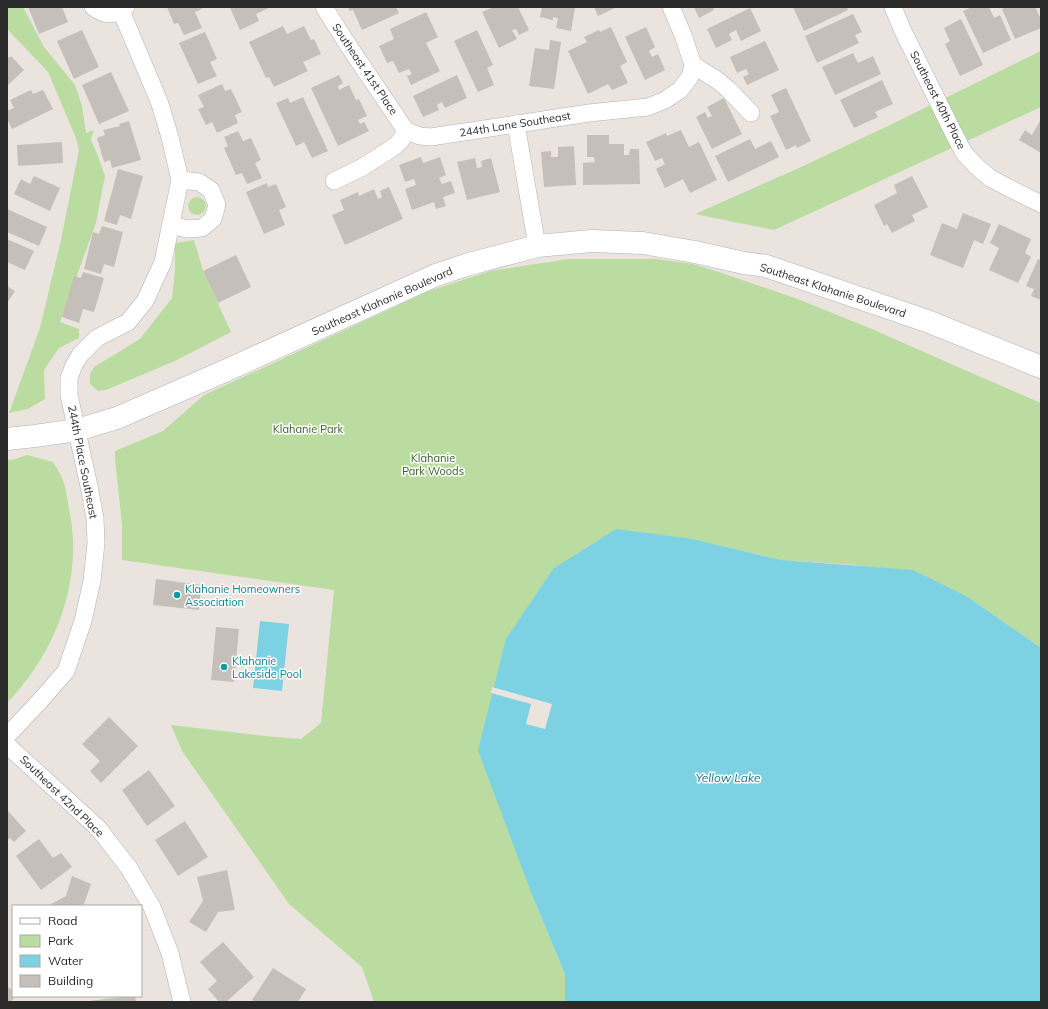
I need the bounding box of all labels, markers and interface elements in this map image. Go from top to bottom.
street label: Southeast 41st Place [329,21,401,117]
street label: Southeast 40th Place [907,48,969,152]
street label: 244th Lane Southeast [458,108,572,140]
street label: Southeast Klahanie Boulevard [758,260,908,320]
street label: Southeast Klahanie Boulevard [309,263,455,339]
street label: 244th Place Southeast [65,404,101,520]
park label: Klahanie Park [273,422,343,436]
park label: Klahanie Park Woods [402,451,464,478]
place label: Klahanie Homeowners Association [185,582,300,609]
marker: Klahanie Homeowners Association [172,590,182,600]
place label: Klahanie Lakeside Pool [232,654,302,681]
marker: Klahanie Lakeside Pool [219,662,229,672]
street label: Southeast 42nd Place [17,752,107,840]
water label: Yellow Lake [695,770,761,785]
legend [12,905,142,997]
text: Road [48,913,77,928]
text: Park [48,933,74,948]
text: Water [48,953,84,968]
text: Building [48,973,93,988]

